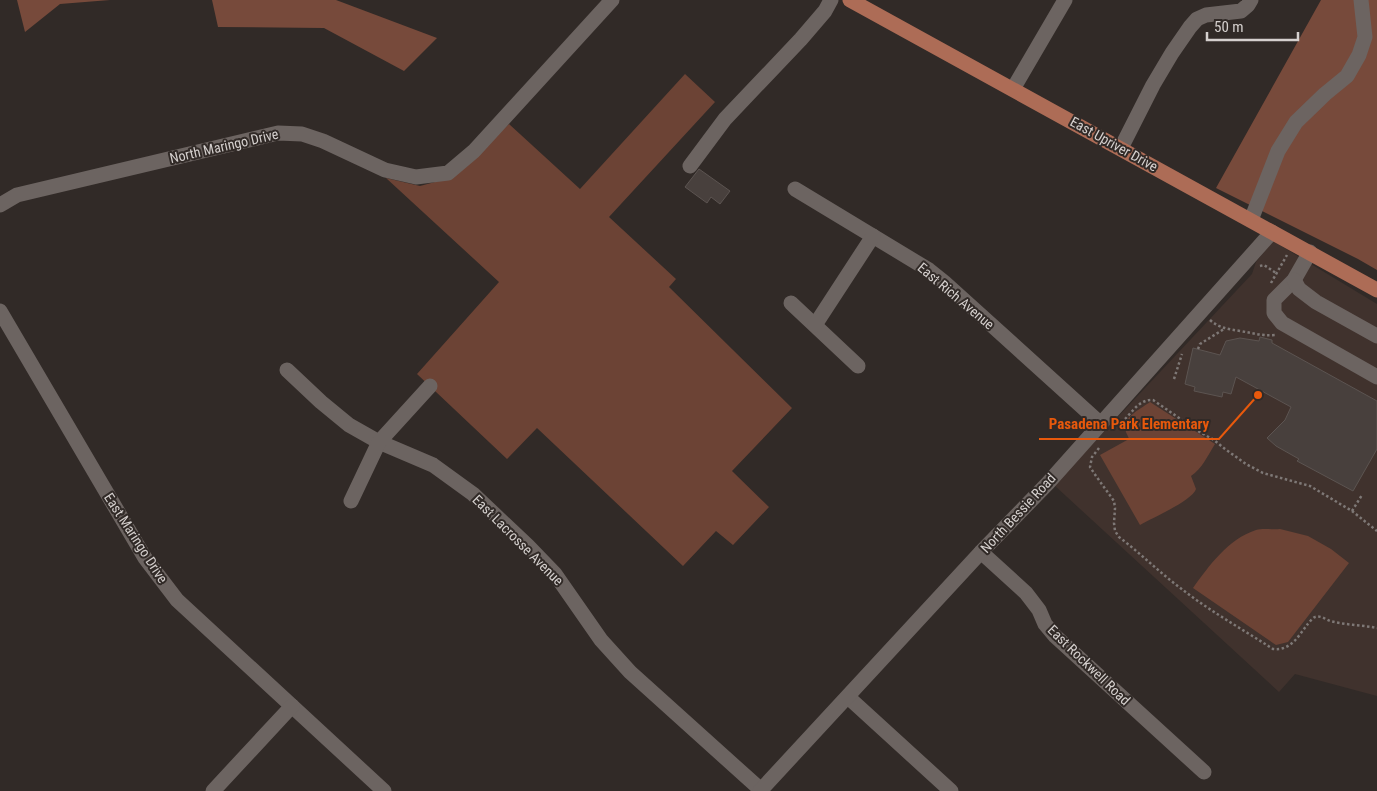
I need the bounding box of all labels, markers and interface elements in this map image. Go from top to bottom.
scale bar [1207,10,1298,42]
text: 50 m [1214,18,1244,36]
street label: East Upriver Drive [1067,113,1161,175]
street label: North Maringo Drive [168,126,280,166]
street label: East Rich Avenue [915,259,998,333]
callout: Pasadena Park Elementary [1039,409,1219,439]
text: Pasadena Park Elementary [1049,415,1210,433]
street label: North Bessie Road [977,470,1059,556]
street label: East Maringo Drive [101,490,171,586]
street label: East Lacrosse Avenue [469,491,567,589]
street label: East Rockwell Road [1045,622,1133,708]

